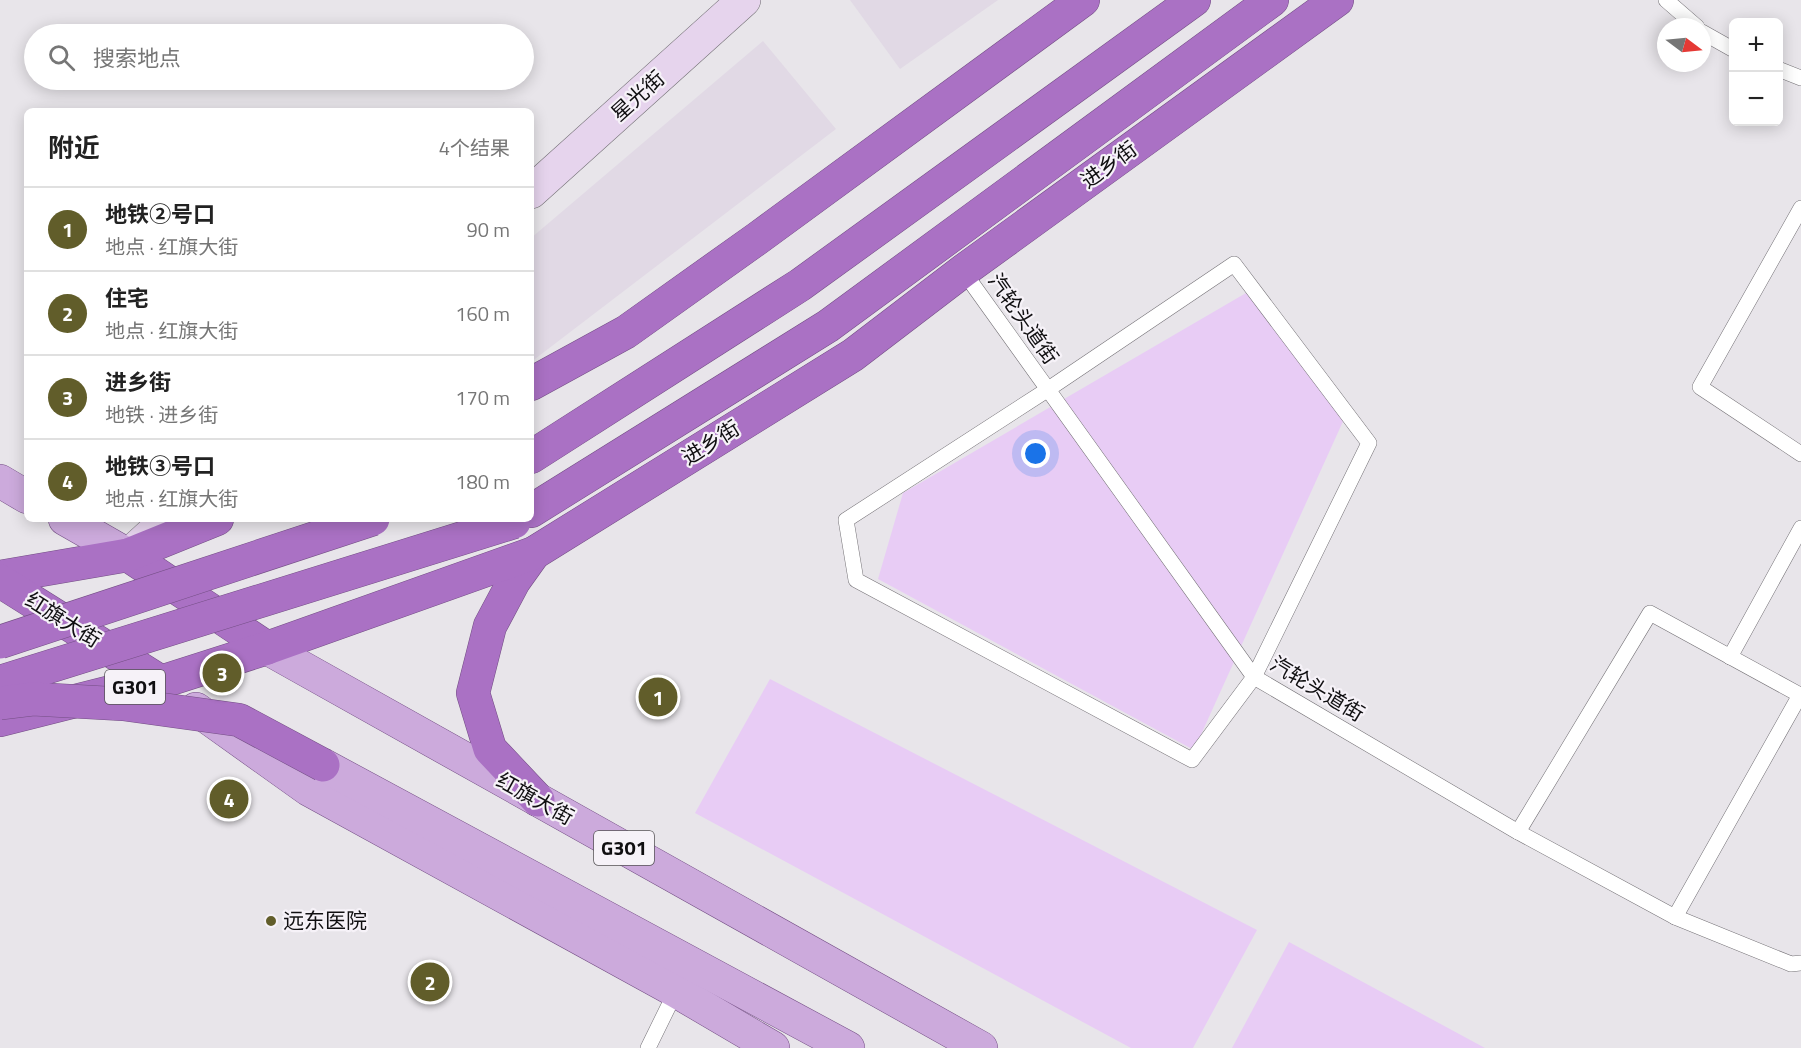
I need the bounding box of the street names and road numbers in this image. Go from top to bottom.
street label: 星光街 [603,62,671,128]
street label: 进乡街 [1074,133,1143,196]
street label: 汽轮头道街 [981,266,1067,371]
street label: 进乡街 [675,412,746,472]
street label: 红旗大街 [19,583,108,655]
street label: 汽轮头道街 [1264,647,1371,729]
road number: G301 [105,670,165,704]
street label: 红旗大街 [491,764,580,832]
road number: G301 [594,831,654,865]

